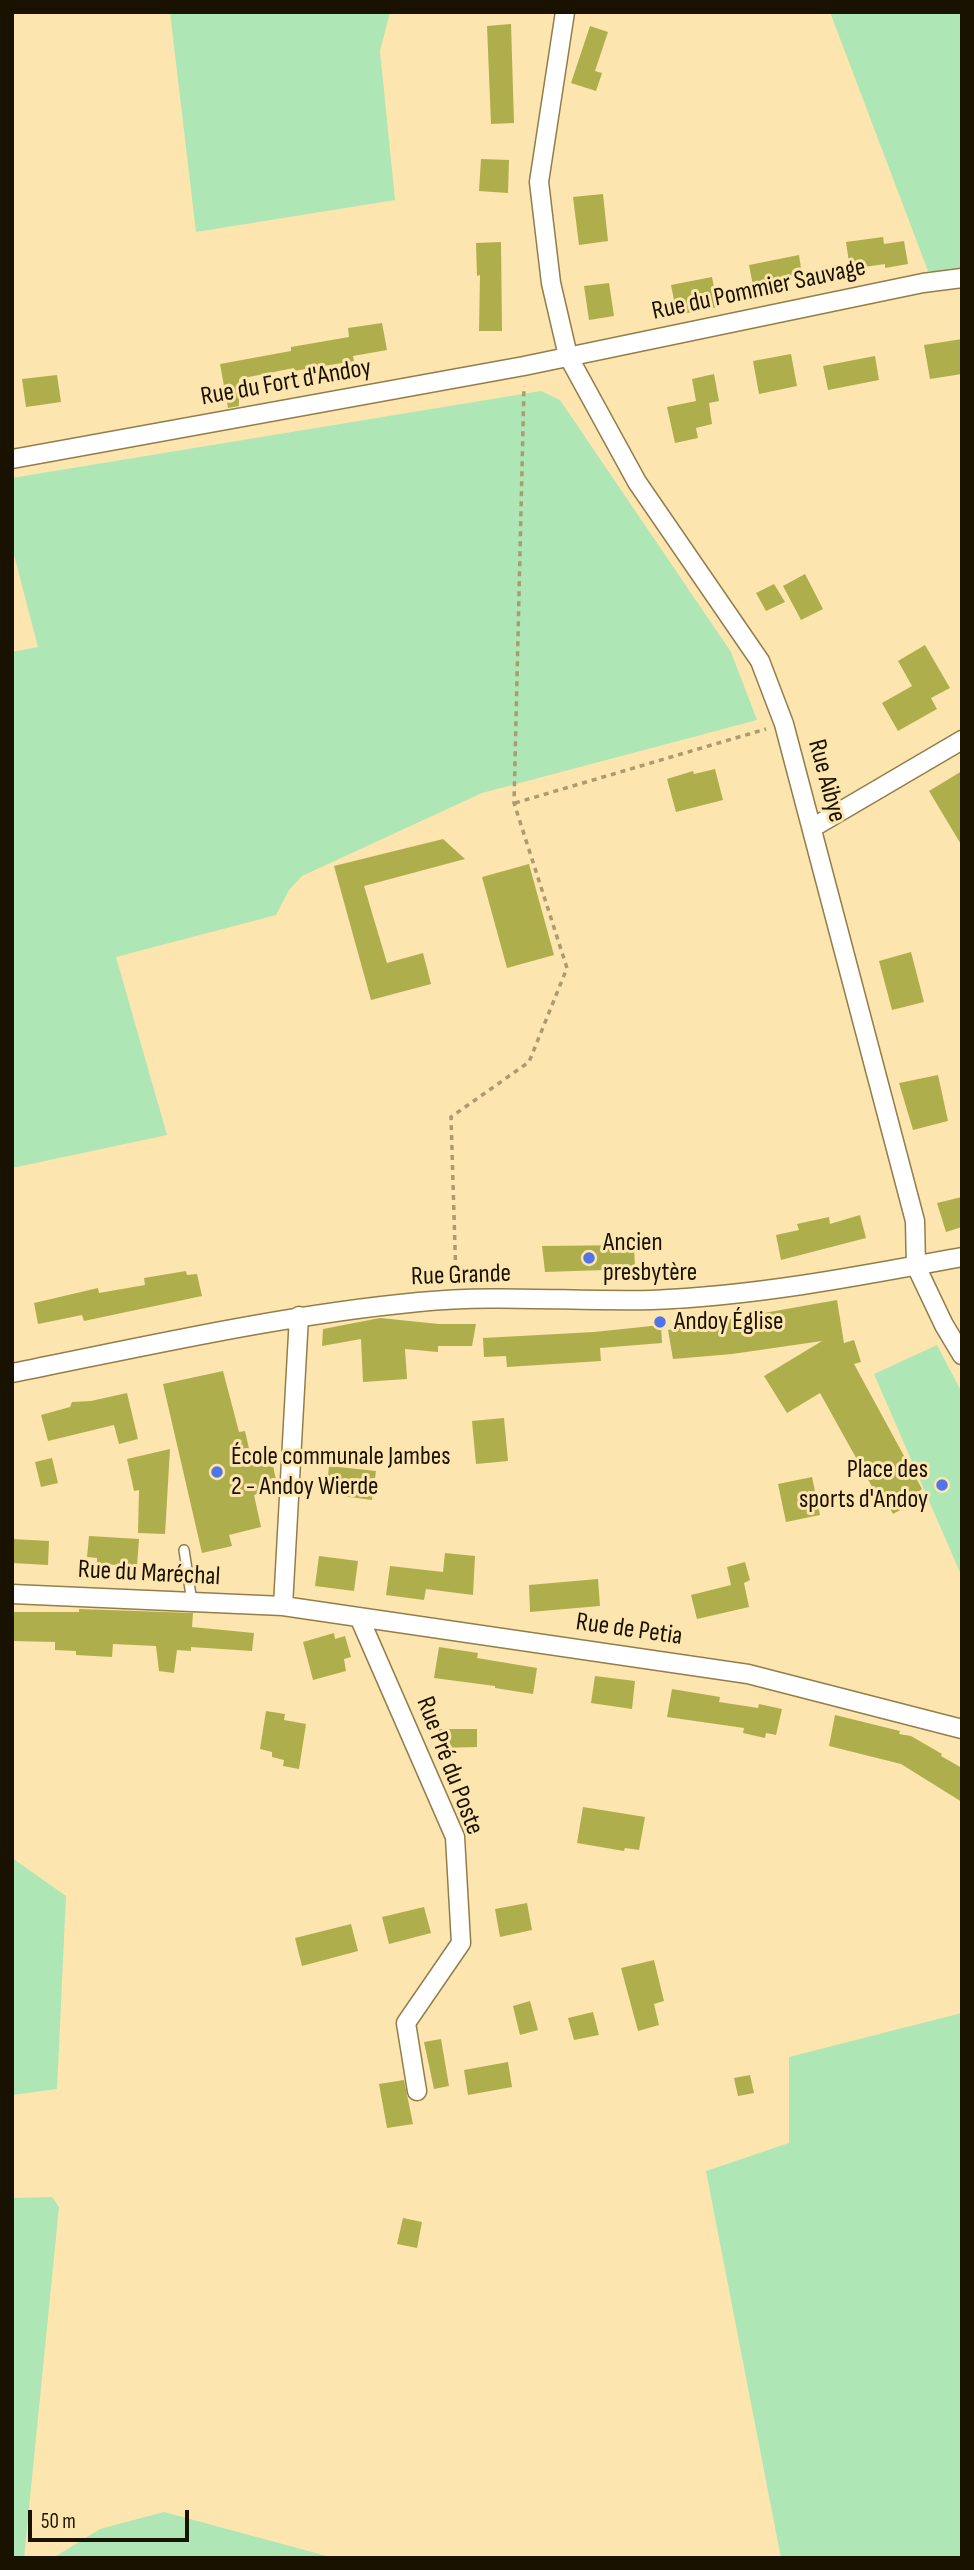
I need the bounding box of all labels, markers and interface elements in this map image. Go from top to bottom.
street label: Rue du Pommier Sauvage [649,252,869,328]
street label: Rue du Fort d'Andoy [198,353,374,413]
street label: Rue Aibye [800,736,852,826]
place label: Ancien presbytère [603,1227,697,1288]
marker: Ancien presbytère [581,1250,597,1266]
street label: Rue Grande [411,1259,511,1293]
place label: Andoy Église [674,1306,783,1338]
marker: Andoy Église [652,1314,668,1330]
place label: École communale Jambes 2 - Andoy Wierde [231,1441,451,1502]
place label: Place des sports d'Andoy [799,1454,928,1516]
marker: École communale Jambes 2 - Andoy Wierde [209,1464,225,1480]
marker: Place des sports d'Andoy [934,1477,950,1493]
street label: Rue du Maréchal [77,1555,221,1593]
street label: Rue de Petia [574,1607,684,1653]
street label: Rue Pré du Poste [408,1693,490,1839]
scale bar [32,2496,192,2540]
text: 50 m [41,2509,76,2534]

